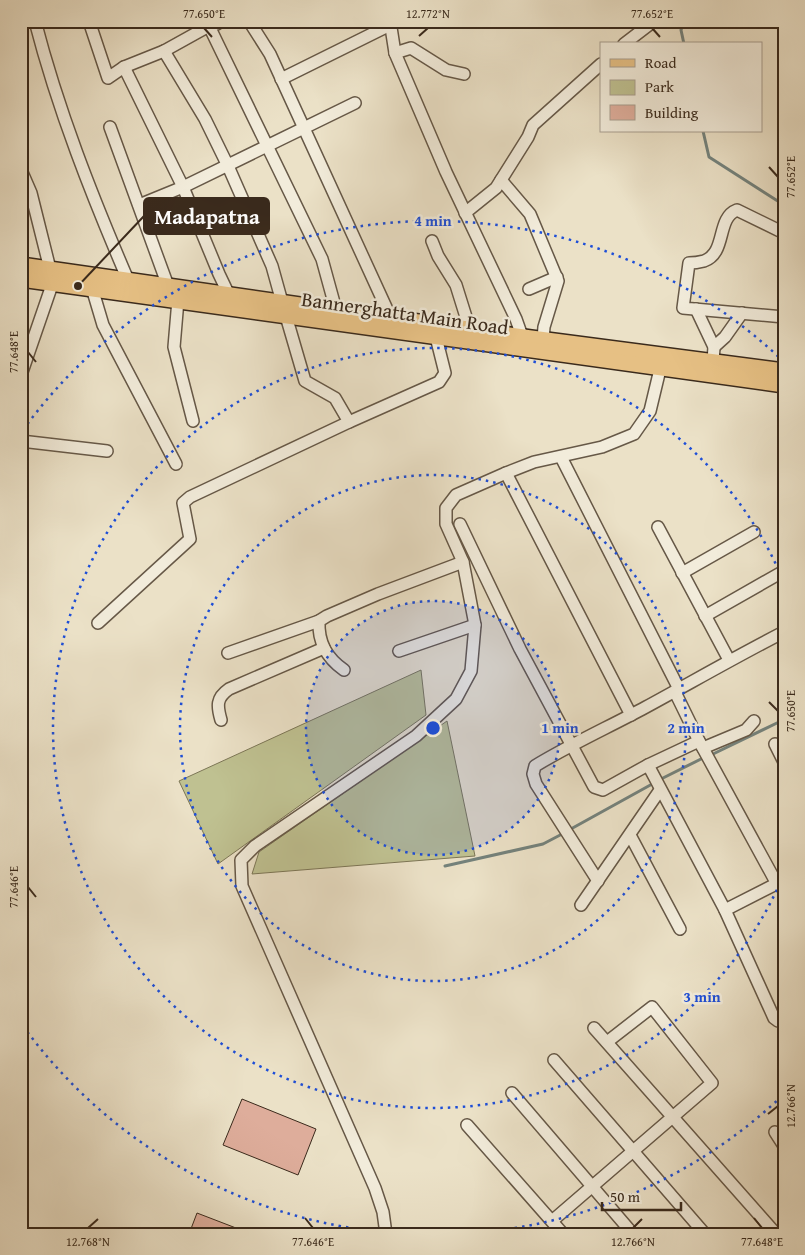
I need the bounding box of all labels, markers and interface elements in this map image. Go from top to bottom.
text: 77.650°E [183,5,225,22]
text: 12.772°N [406,5,450,22]
text: 77.652°E [631,5,673,22]
legend [600,42,762,132]
text: Road [645,52,676,73]
text: Park [645,76,674,97]
text: Building [645,102,699,123]
text: 77.652°E [782,156,799,198]
callout: Madapatna [144,198,269,234]
text: Madapatna [154,201,260,232]
text: 4 min [414,210,452,231]
street label: Bannerghatta Main Road [300,284,511,341]
text: 77.648°E [5,331,22,373]
text: 77.650°E [782,690,799,732]
text: 1 min [541,717,579,738]
text: 2 min [667,717,705,738]
centre of rings [424,719,442,737]
text: 77.646°E [5,866,22,908]
text: 3 min [683,986,721,1007]
text: 12.766°N [782,1084,799,1128]
scale bar [602,1180,681,1212]
text: 50 m [610,1186,641,1207]
text: 12.768°N [66,1233,110,1250]
text: 77.646°E [292,1233,334,1250]
text: 12.766°N [611,1233,655,1250]
text: 77.648°E [741,1233,783,1250]

